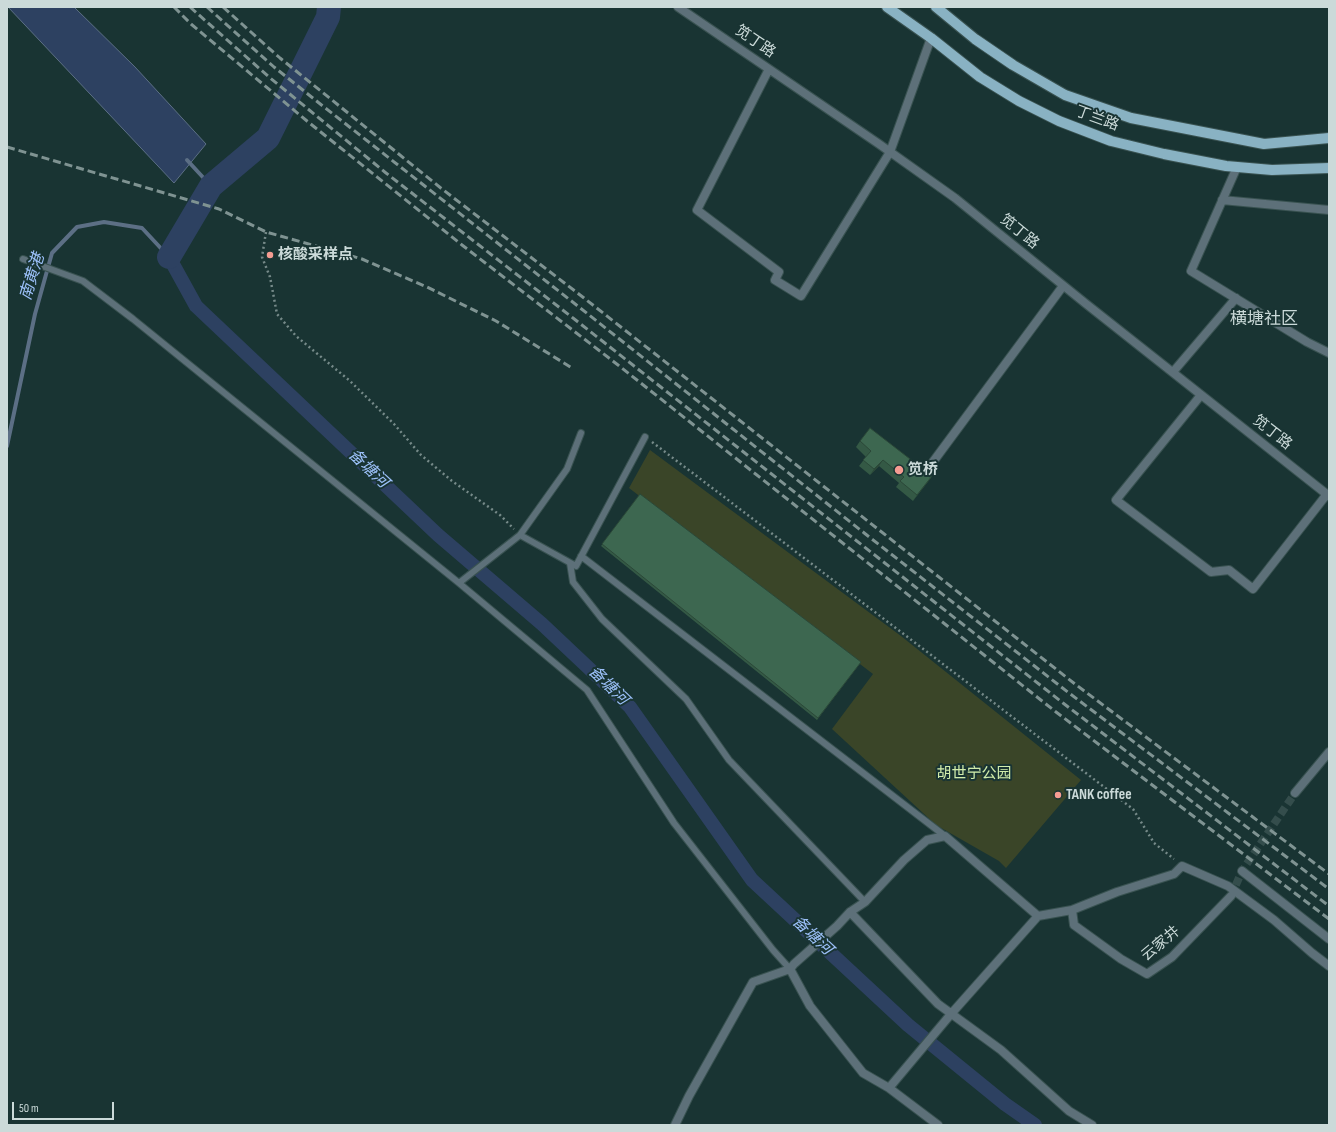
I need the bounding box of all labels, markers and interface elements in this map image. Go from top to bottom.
street label: 笕丁路 [731,22,779,62]
street label: 丁兰路 [1073,103,1121,135]
street label: 笕丁路 [996,211,1042,253]
place label: 核酸采样点 [278,246,353,264]
marker: 核酸采样点 [265,250,275,260]
water label: 南黄港 [17,251,49,303]
district label: 横塘社区 [1230,310,1298,330]
street label: 笕丁路 [1249,412,1295,454]
water label: 备塘河 [344,446,392,492]
place label: 笕桥 [908,461,938,479]
marker: 笕桥 [893,464,905,476]
water label: 备塘河 [584,662,632,710]
park label: 胡世宁公园 [937,765,1011,783]
place label: TANK coffee [1066,786,1132,804]
marker: TANK coffee [1053,790,1063,800]
water label: 备塘河 [788,913,836,959]
street label: 云家井 [1138,923,1184,965]
scale bar [14,1094,116,1120]
text: 50 m [19,1101,39,1116]

